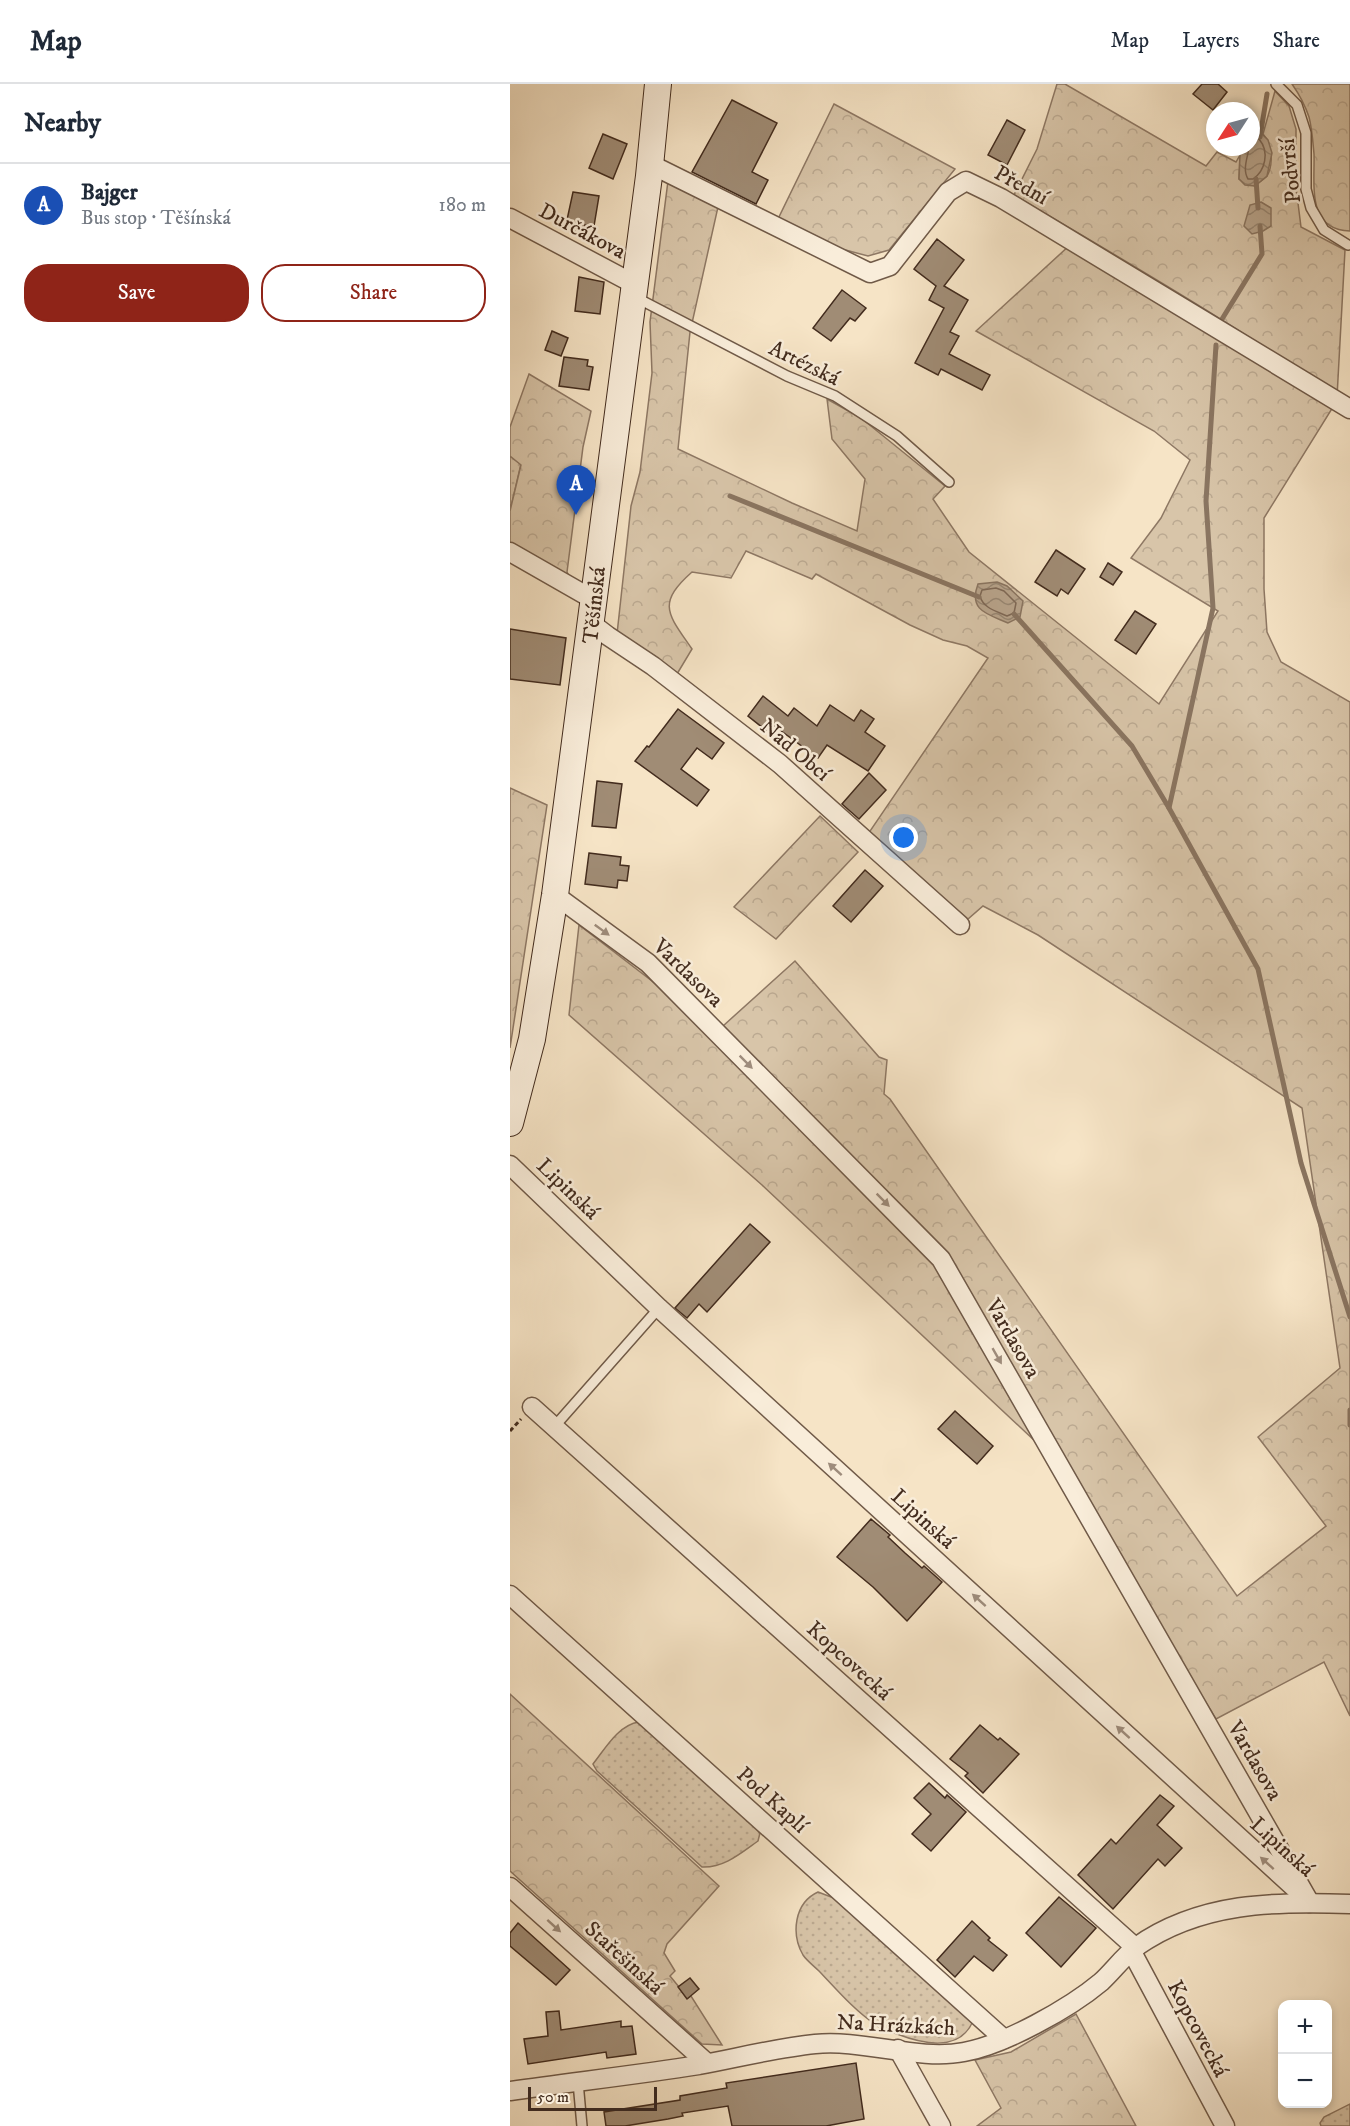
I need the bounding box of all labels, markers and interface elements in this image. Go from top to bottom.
text: Map [30,24,82,59]
text: Map [1110,28,1149,54]
text: Layers [1182,28,1240,54]
text: Share [1273,28,1320,54]
north arrow [1206,102,1260,156]
text: Nearby [24,107,101,140]
street label: Podvrší [1274,136,1307,204]
street label: Přední [989,159,1054,212]
text: Bajger [81,179,138,206]
text: A [37,193,50,218]
text: 180 m [439,193,486,218]
street label: Durčákova [534,197,631,266]
text: Bus stop · Těšínská [81,206,231,231]
button: Save [24,264,249,322]
button: Share [261,264,486,322]
street label: Artézská [764,335,845,392]
pin: A [556,466,596,515]
street label: Těšínská [577,565,612,645]
street label: Nad Obcí [754,713,837,788]
your location [889,823,918,852]
one-way arrow [594,924,610,936]
street label: Vardasova [646,932,729,1014]
one-way arrow [738,1054,752,1068]
street label: Lipinská [531,1153,606,1226]
one-way arrow [876,1193,890,1208]
street label: Vardasova [979,1293,1047,1384]
one-way arrow [992,1348,1002,1365]
one-way arrow [828,1463,843,1476]
street label: Lipinská [885,1483,961,1555]
one-way arrow [972,1594,987,1607]
street label: Kopcovecká [801,1616,898,1707]
street label: Vardasova [1221,1715,1289,1806]
one-way arrow [1116,1726,1131,1739]
street label: Pod Kaplí [731,1761,814,1840]
street label: Lipinská [1244,1811,1320,1883]
one-way arrow [1260,1857,1275,1870]
street label: Stařešinská [579,1916,670,2001]
one-way arrow [546,1919,561,1933]
street label: Kopcovecká [1161,1976,1235,2082]
map controls [1278,2000,1332,2108]
button: + [1278,2000,1332,2054]
street label: Na Hrázkách [836,2009,956,2042]
button: − [1278,2054,1332,2108]
scale bar [528,2084,657,2112]
text: 50 m [537,2087,569,2107]

